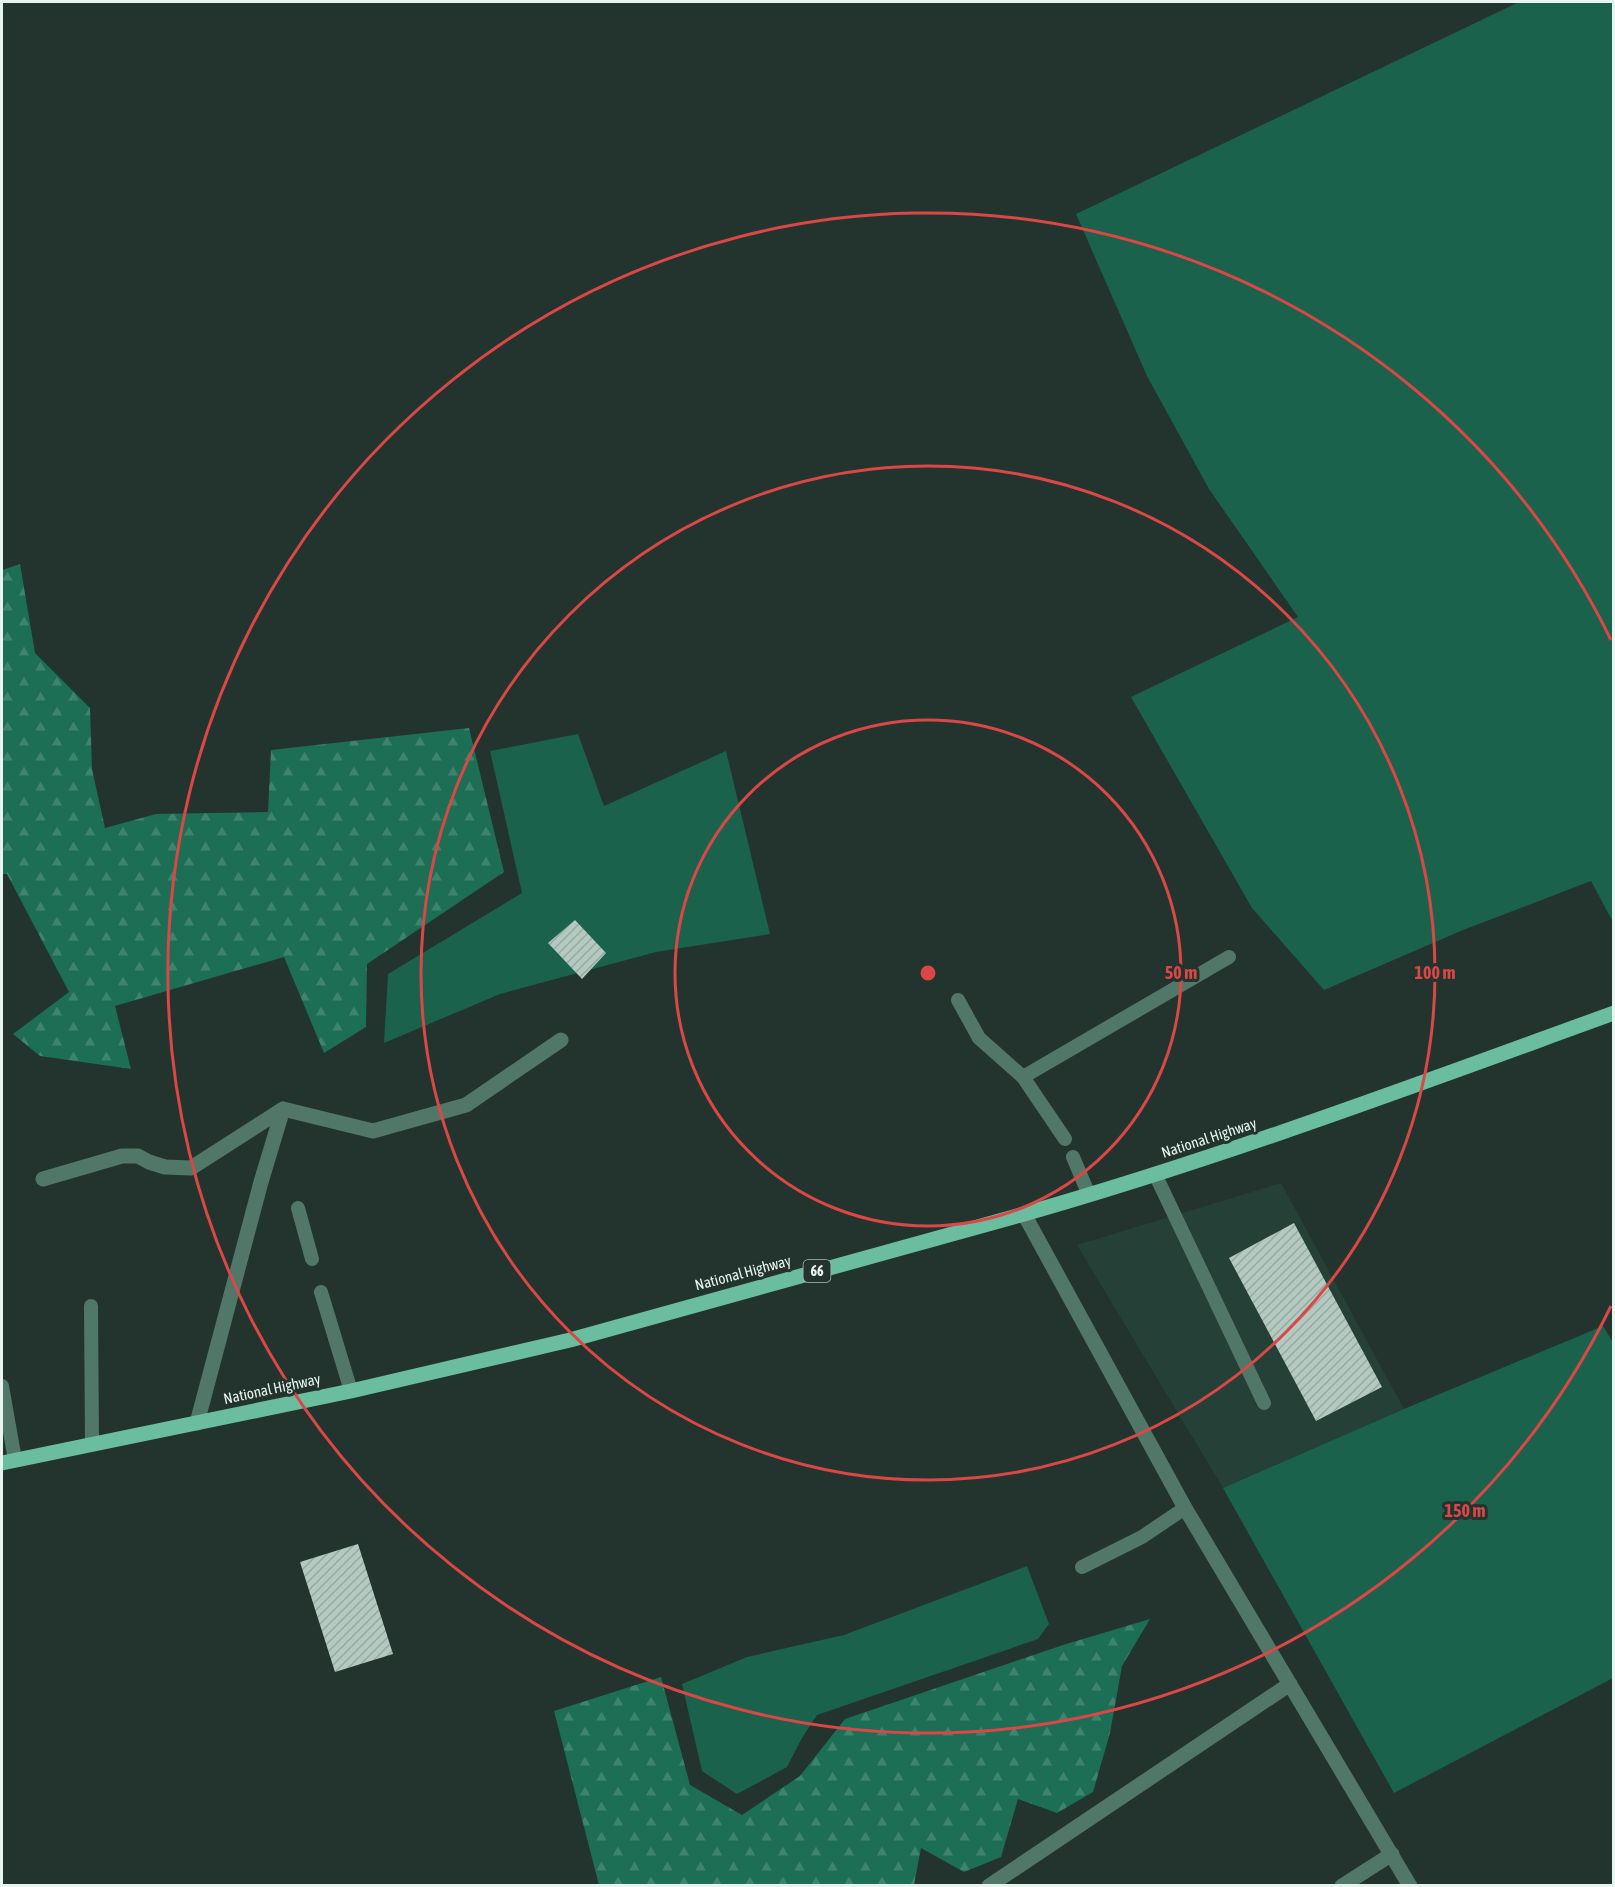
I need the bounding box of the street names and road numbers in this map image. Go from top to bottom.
street label: National Highway [1159,1114,1258,1161]
street label: National Highway [693,1252,793,1294]
road number: 66 [804,1260,830,1282]
street label: National Highway [222,1370,322,1407]

